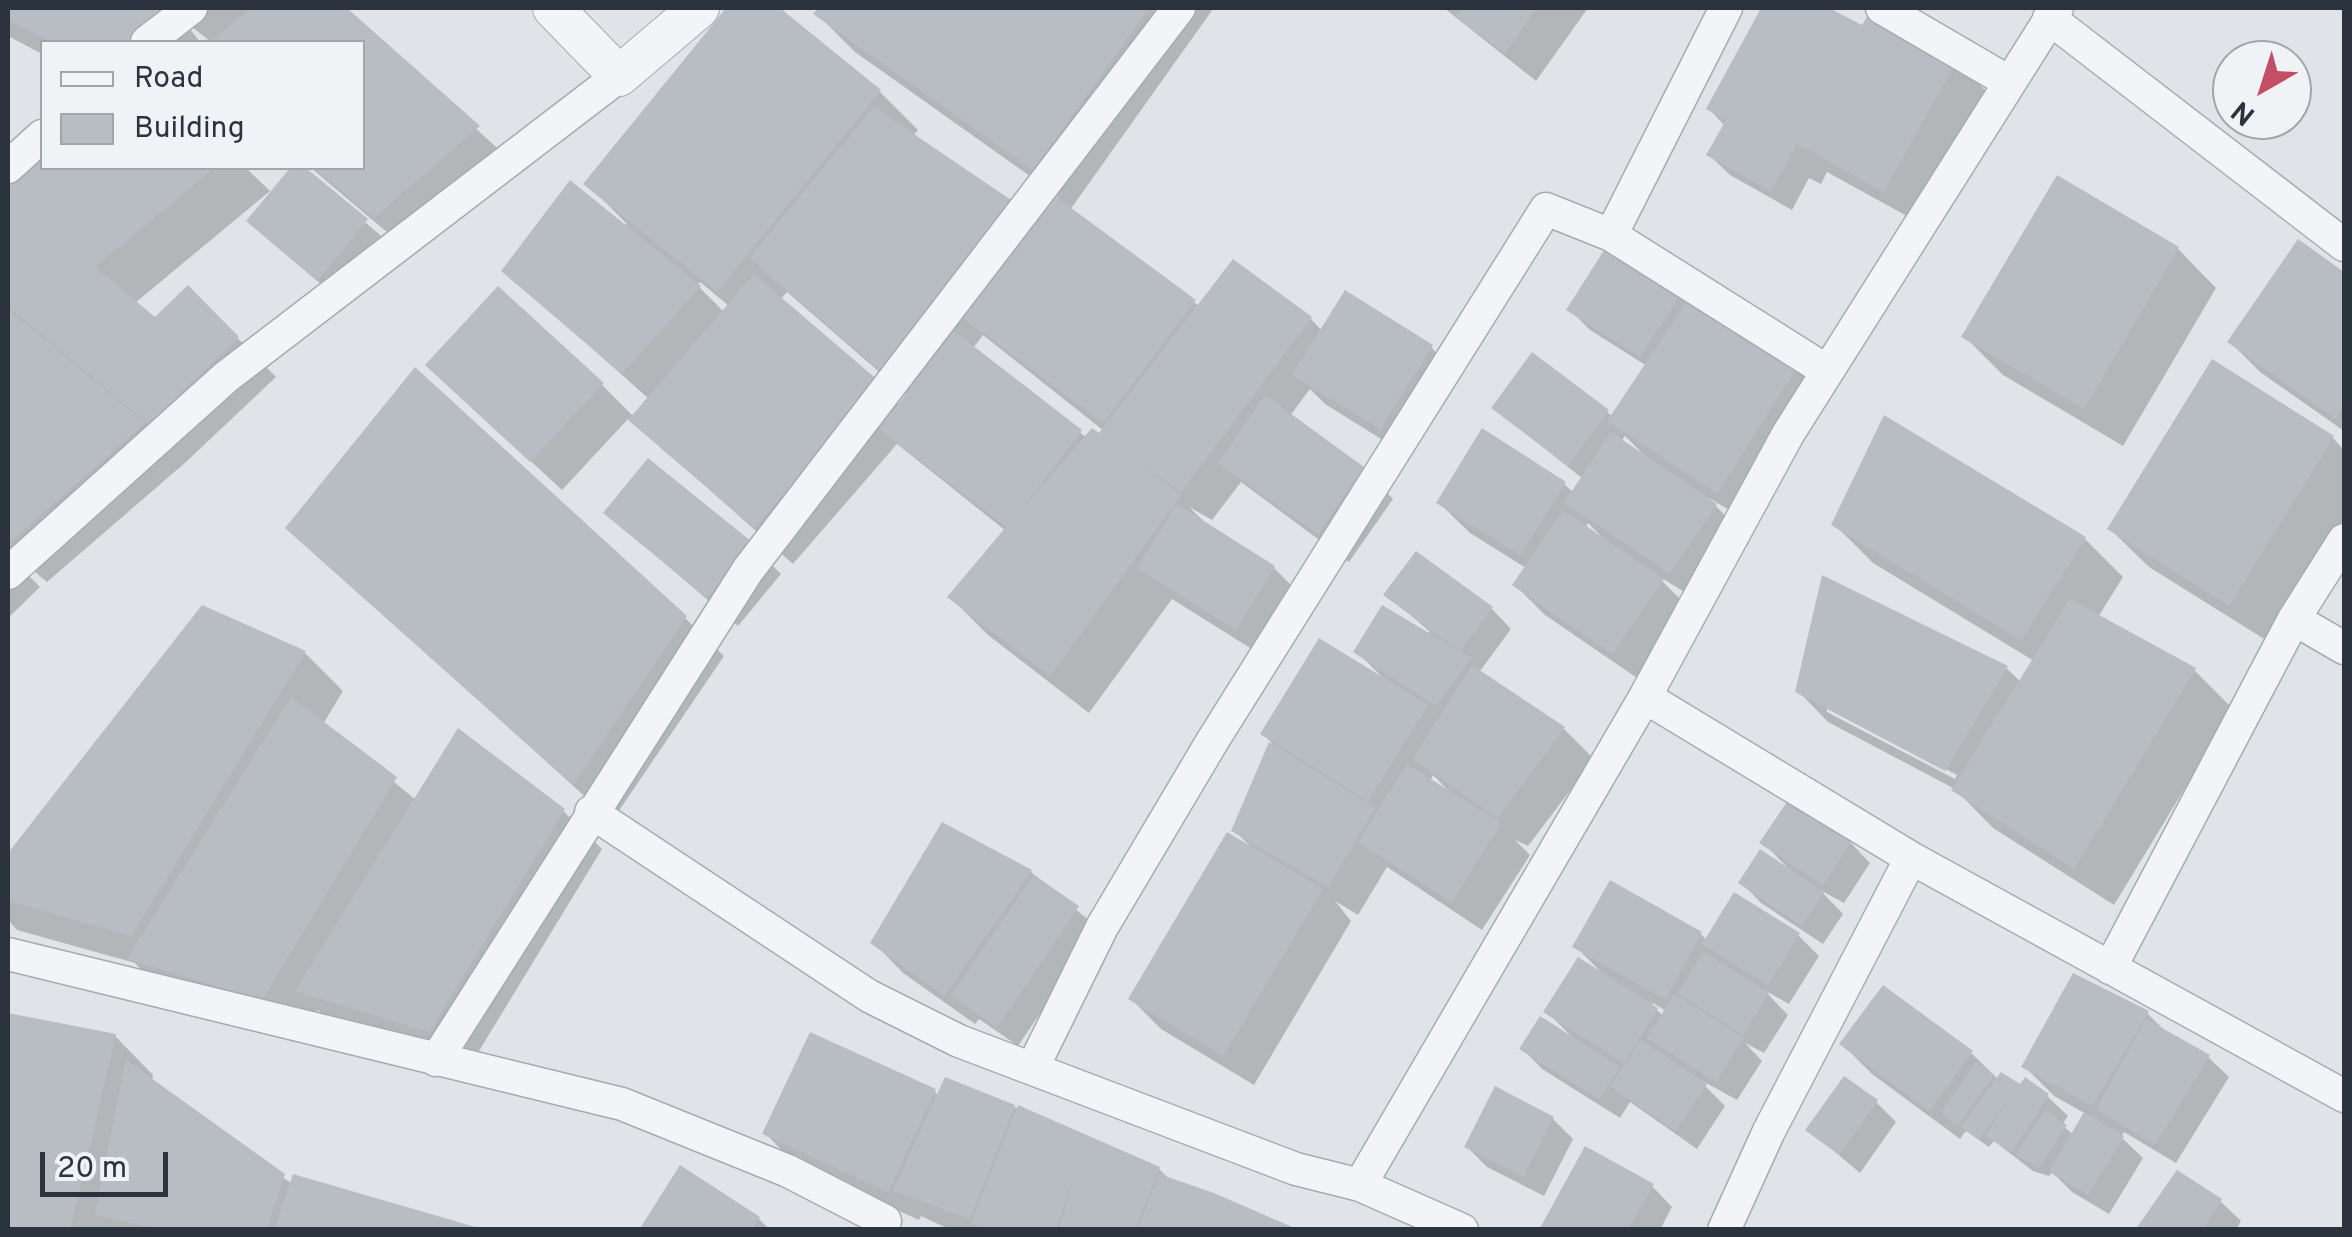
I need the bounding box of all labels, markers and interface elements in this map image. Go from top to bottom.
legend [40,40,365,170]
north arrow [2212,40,2312,140]
text: Road [134,61,203,98]
text: N [2225,91,2264,132]
text: Building [134,111,245,148]
scale bar [45,1132,172,1194]
text: 20 m [57,1151,127,1188]

